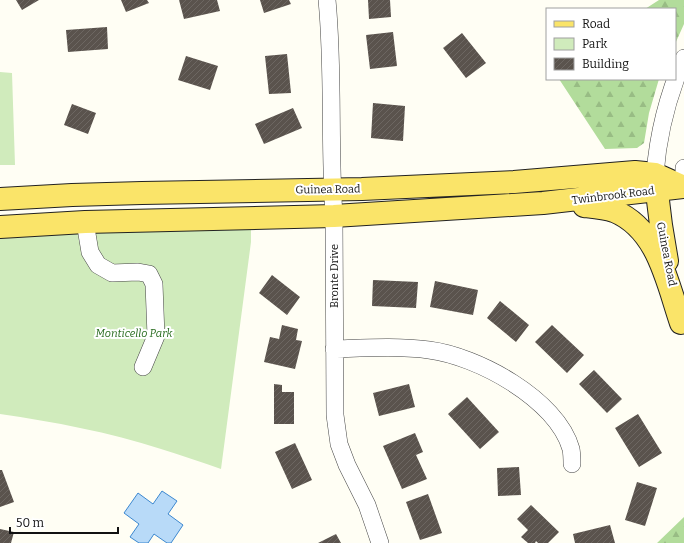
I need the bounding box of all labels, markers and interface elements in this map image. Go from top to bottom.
legend [546,8,676,80]
text: Road [582,17,610,31]
text: Park [582,37,608,51]
text: Building [582,57,629,71]
street label: Guinea Road [295,182,361,197]
street label: Twinbrook Road [571,184,656,207]
street label: Guinea Road [654,221,679,288]
street label: Bronte Drive [328,244,341,308]
park label: Monticello Park [96,327,174,340]
scale bar [10,509,118,535]
text: 50 m [16,516,45,530]

